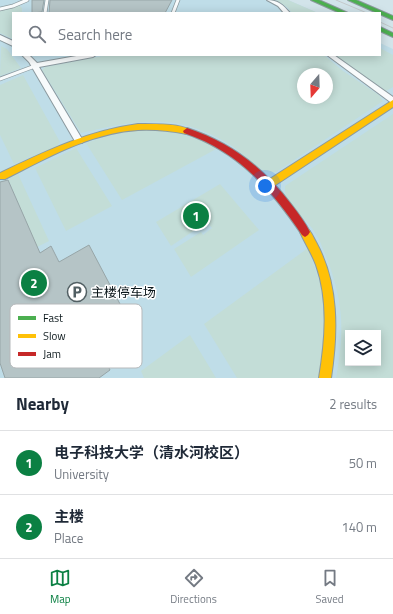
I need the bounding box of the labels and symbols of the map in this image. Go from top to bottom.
north arrow [297,68,333,104]
your location [255,176,275,196]
pin: 1 [183,201,209,231]
pin: 2 [21,268,47,298]
parking icon: 主楼停车场 [66,281,88,303]
place label: 主楼停车场 [91,282,156,302]
legend [10,304,142,368]
text: Fast [43,310,63,326]
text: Slow [43,328,66,344]
text: Jam [43,346,61,362]

